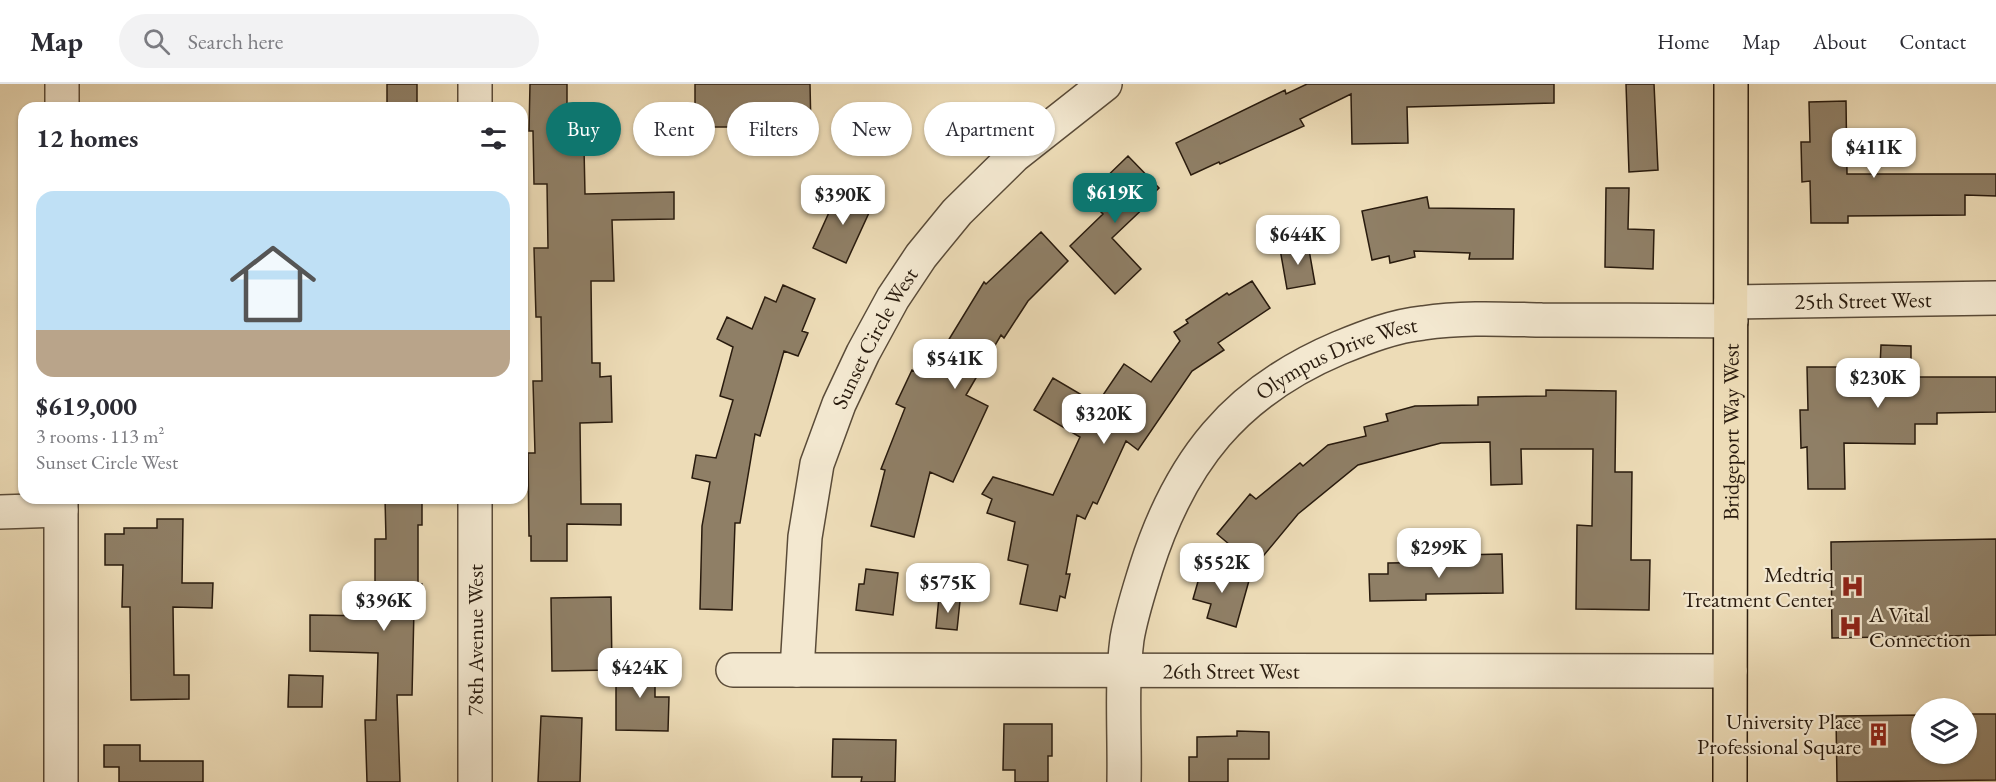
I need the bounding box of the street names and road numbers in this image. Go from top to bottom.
street label: Sunset Circle West [824,261,924,413]
street label: 25th Street West [1794,284,1932,316]
street label: Olympus Drive West [1249,309,1419,406]
street label: Bridgeport Way West [1716,343,1745,521]
street label: 78th Avenue West [461,564,490,716]
street label: 26th Street West [1162,656,1300,685]

